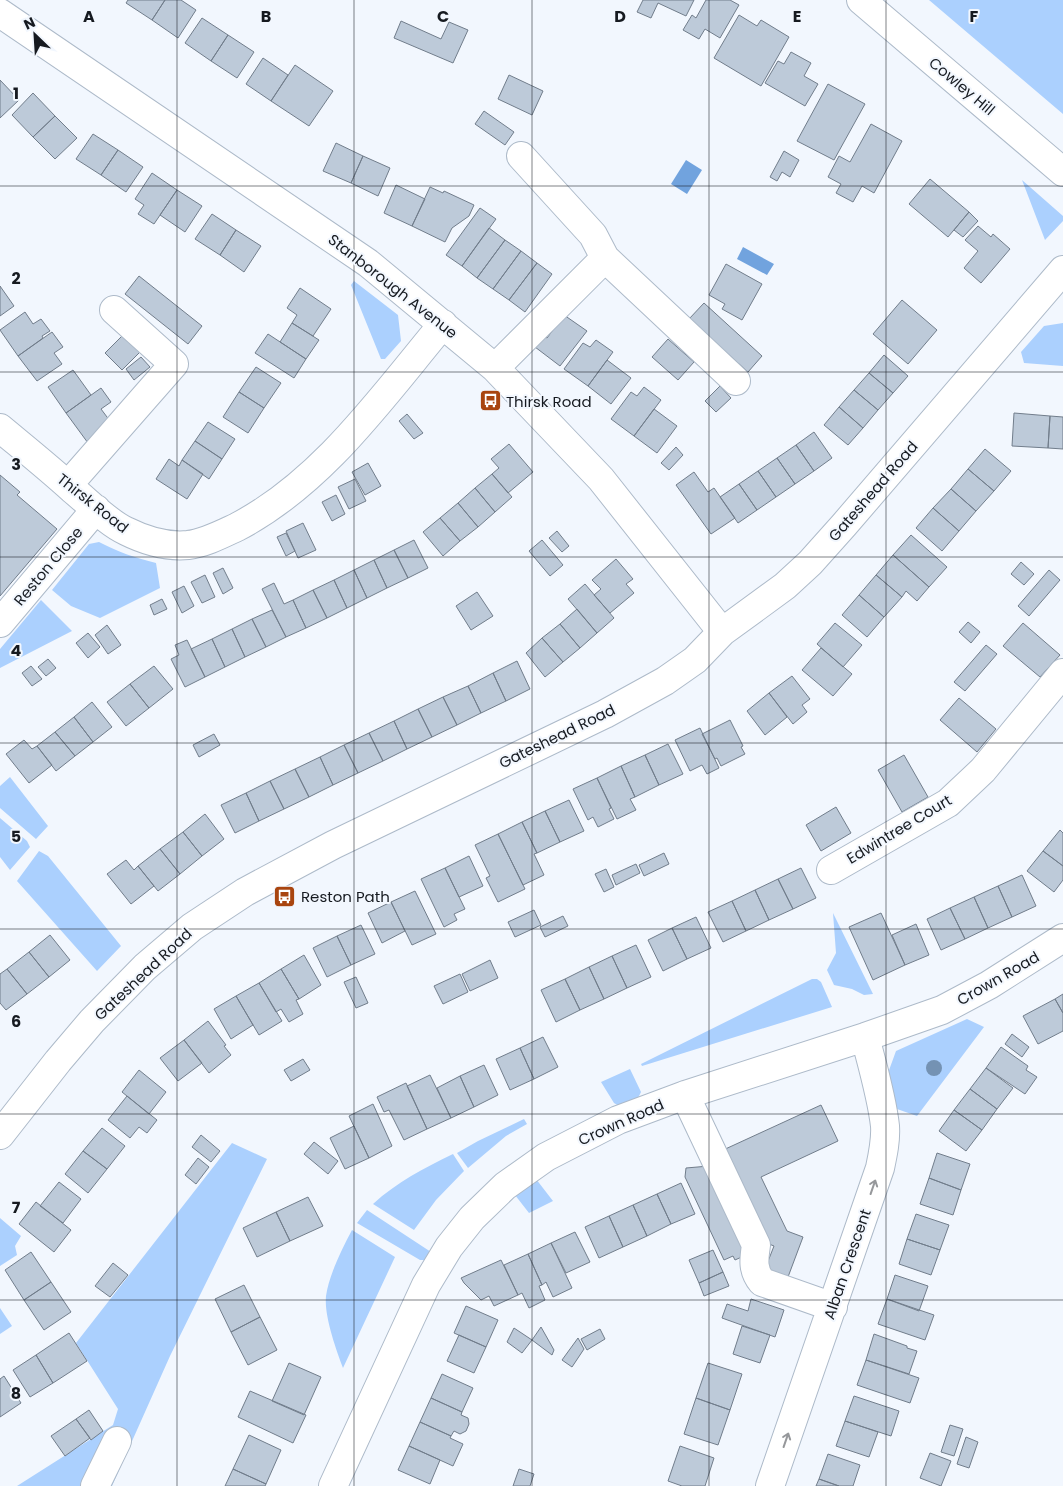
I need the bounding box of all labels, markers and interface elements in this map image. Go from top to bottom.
text: A [83,5,95,28]
text: B [261,5,271,28]
text: C [437,5,449,28]
text: D [614,5,626,28]
text: E [793,5,801,28]
text: F [970,5,979,28]
north arrow [10,10,60,60]
text: N [21,12,39,35]
street label: Cowley Hill [924,52,1000,120]
text: 1 [13,82,19,105]
street label: Stanborough Avenue [324,229,462,343]
text: 2 [11,267,21,290]
bus stop icon: Thirsk Road [478,389,502,413]
place label: Thirsk Road [506,391,592,412]
street label: Gateshead Road [824,436,922,546]
text: 3 [11,453,21,476]
street label: Thirsk Road [53,468,133,538]
street label: Reston Close [9,522,87,610]
text: 4 [11,639,22,662]
street label: Gateshead Road [496,699,618,773]
street label: Edwintree Court [843,789,955,869]
text: 5 [11,825,21,848]
bus stop icon: Reston Path [273,884,297,908]
place label: Reston Path [301,886,390,907]
street label: Gateshead Road [90,923,196,1025]
street label: Crown Road [953,946,1043,1010]
text: 6 [11,1010,21,1033]
street label: Crown Road [575,1094,667,1150]
one-way arrow [869,1179,879,1195]
text: 7 [12,1196,21,1219]
street label: Alban Crescent [818,1206,876,1322]
text: 8 [11,1382,21,1405]
one-way arrow [782,1433,791,1448]

